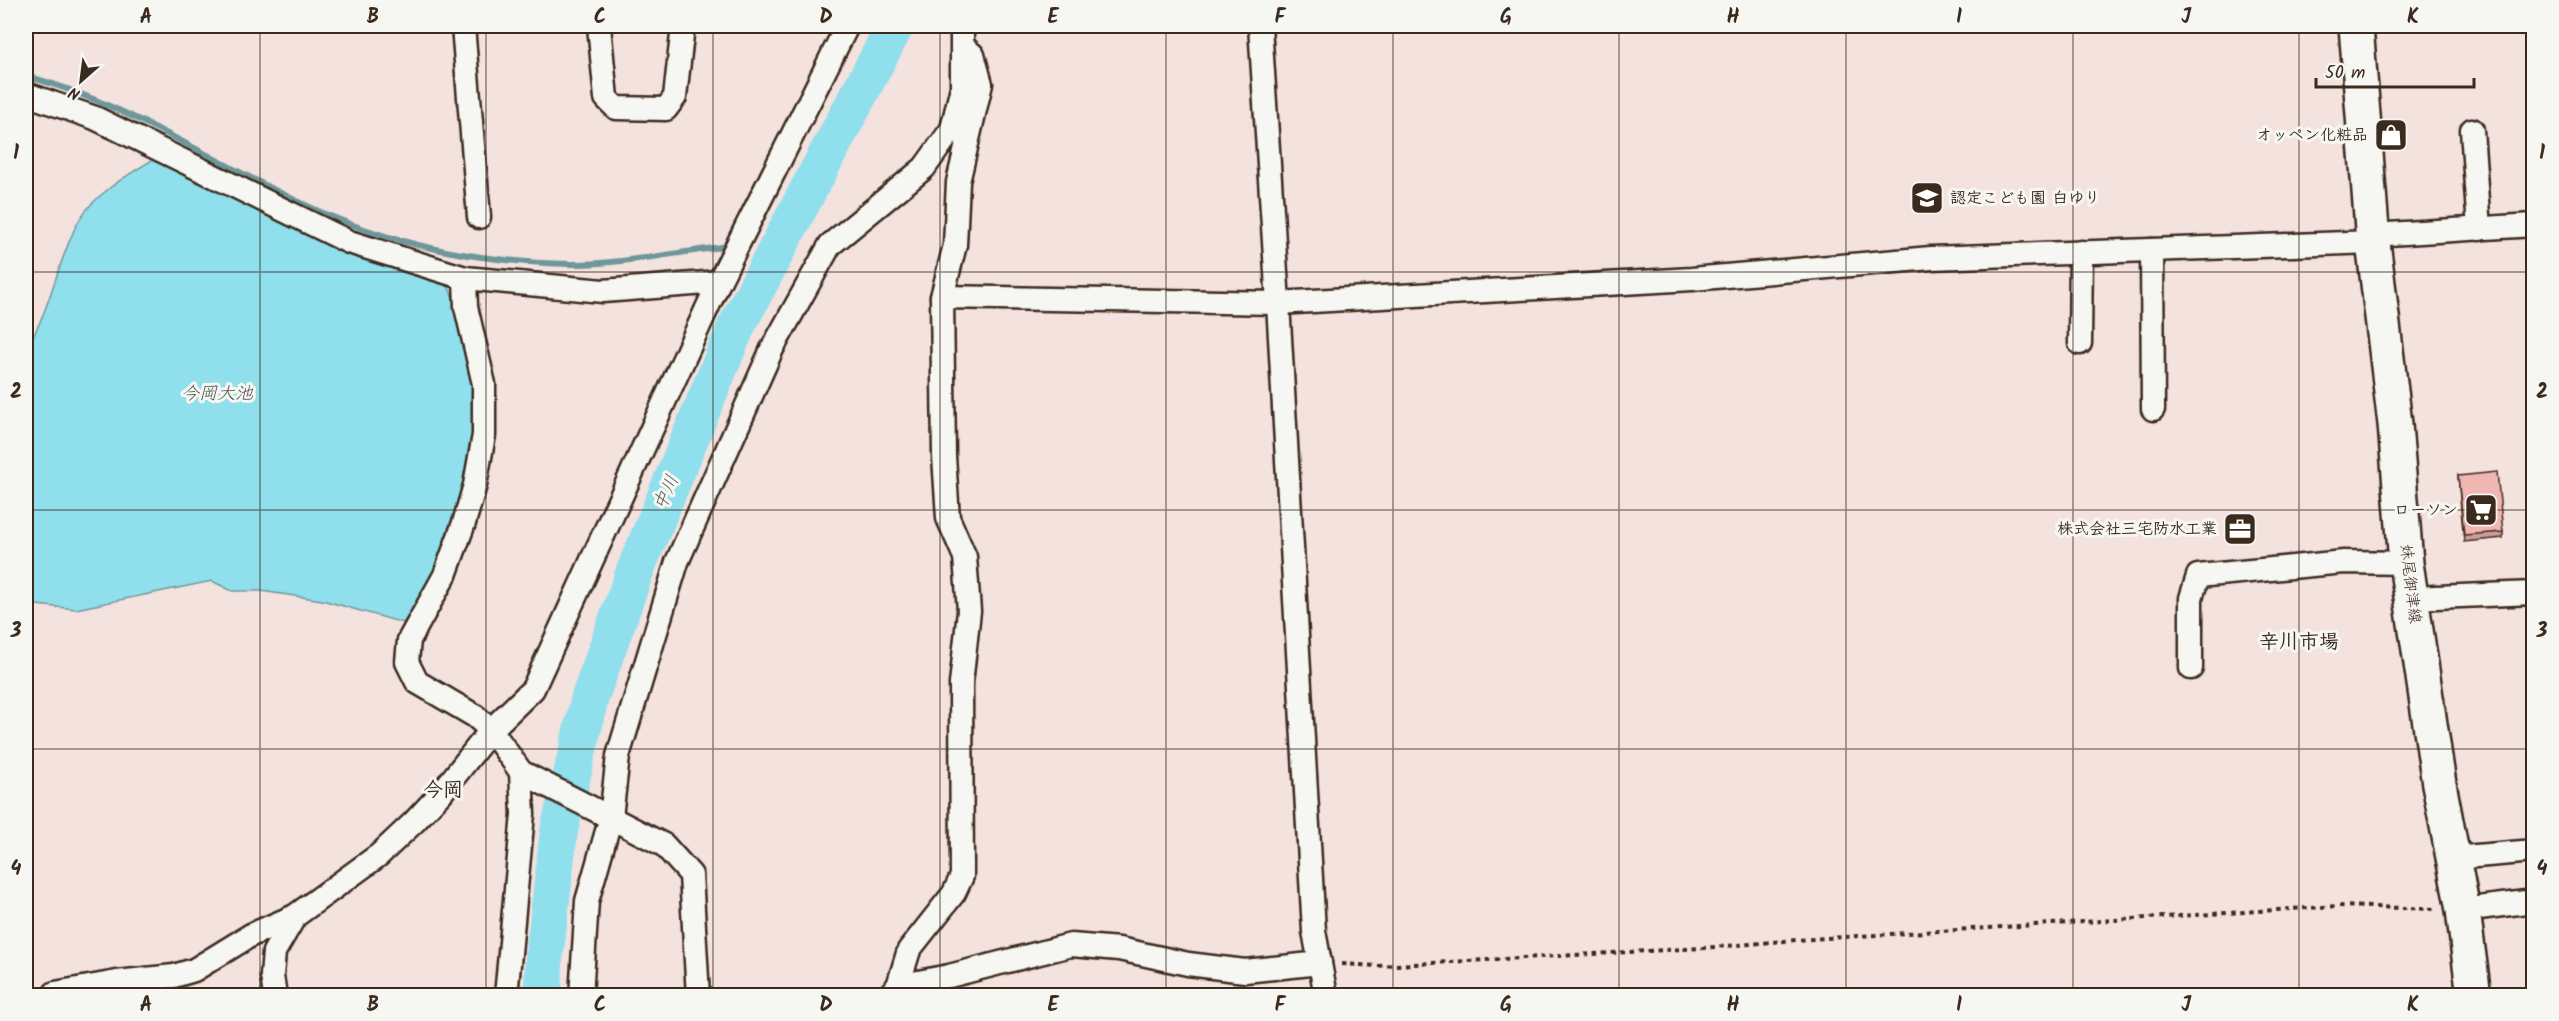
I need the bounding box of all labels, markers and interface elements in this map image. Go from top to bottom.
text: A [140,2,152,34]
text: B [367,2,379,34]
text: C [594,2,606,34]
text: D [819,2,833,34]
text: E [1047,2,1059,34]
text: F [1275,2,1287,34]
text: G [1500,2,1512,34]
text: H [1726,2,1740,34]
text: I [1956,2,1962,34]
text: J [2181,2,2192,34]
text: K [2407,2,2419,34]
north arrow [51,51,111,111]
scale bar [2316,51,2474,89]
text: 50 m [2325,59,2365,88]
text: N [64,80,85,106]
shop icon: オッペン化粧品 [2373,117,2409,153]
place label: オッペン化粧品 [2256,123,2368,148]
text: 1 [13,138,19,170]
text: 1 [2539,138,2545,170]
school or university icon: 認定こども園 白ゆり [1909,180,1945,216]
place label: 認定こども園 白ゆり [1950,186,2100,211]
text: 2 [10,377,22,409]
text: 2 [2536,377,2548,409]
water label: 今岡大池 [181,380,254,409]
water label: 中川 [647,471,687,515]
supermarket icon: ローソン [2463,492,2499,528]
place label: ローソン [2394,498,2458,523]
office icon: 株式会社三宅防水工業 [2222,511,2258,547]
place label: 株式会社三宅防水工業 [2057,517,2217,542]
street label: 妹尾御津線 [2393,543,2427,625]
text: 3 [10,616,22,648]
text: 3 [2536,616,2548,648]
district label: 辛川市場 [2259,627,2339,659]
district label: 今岡 [423,775,463,807]
text: 4 [11,854,22,886]
text: 4 [2537,854,2548,886]
text: A [140,990,152,1021]
text: B [367,990,379,1021]
text: C [594,990,606,1021]
text: D [819,990,833,1021]
text: E [1047,990,1059,1021]
text: F [1275,990,1287,1021]
text: G [1500,990,1512,1021]
text: H [1726,990,1740,1021]
text: I [1956,990,1962,1021]
text: J [2181,990,2192,1021]
text: K [2407,990,2419,1021]

